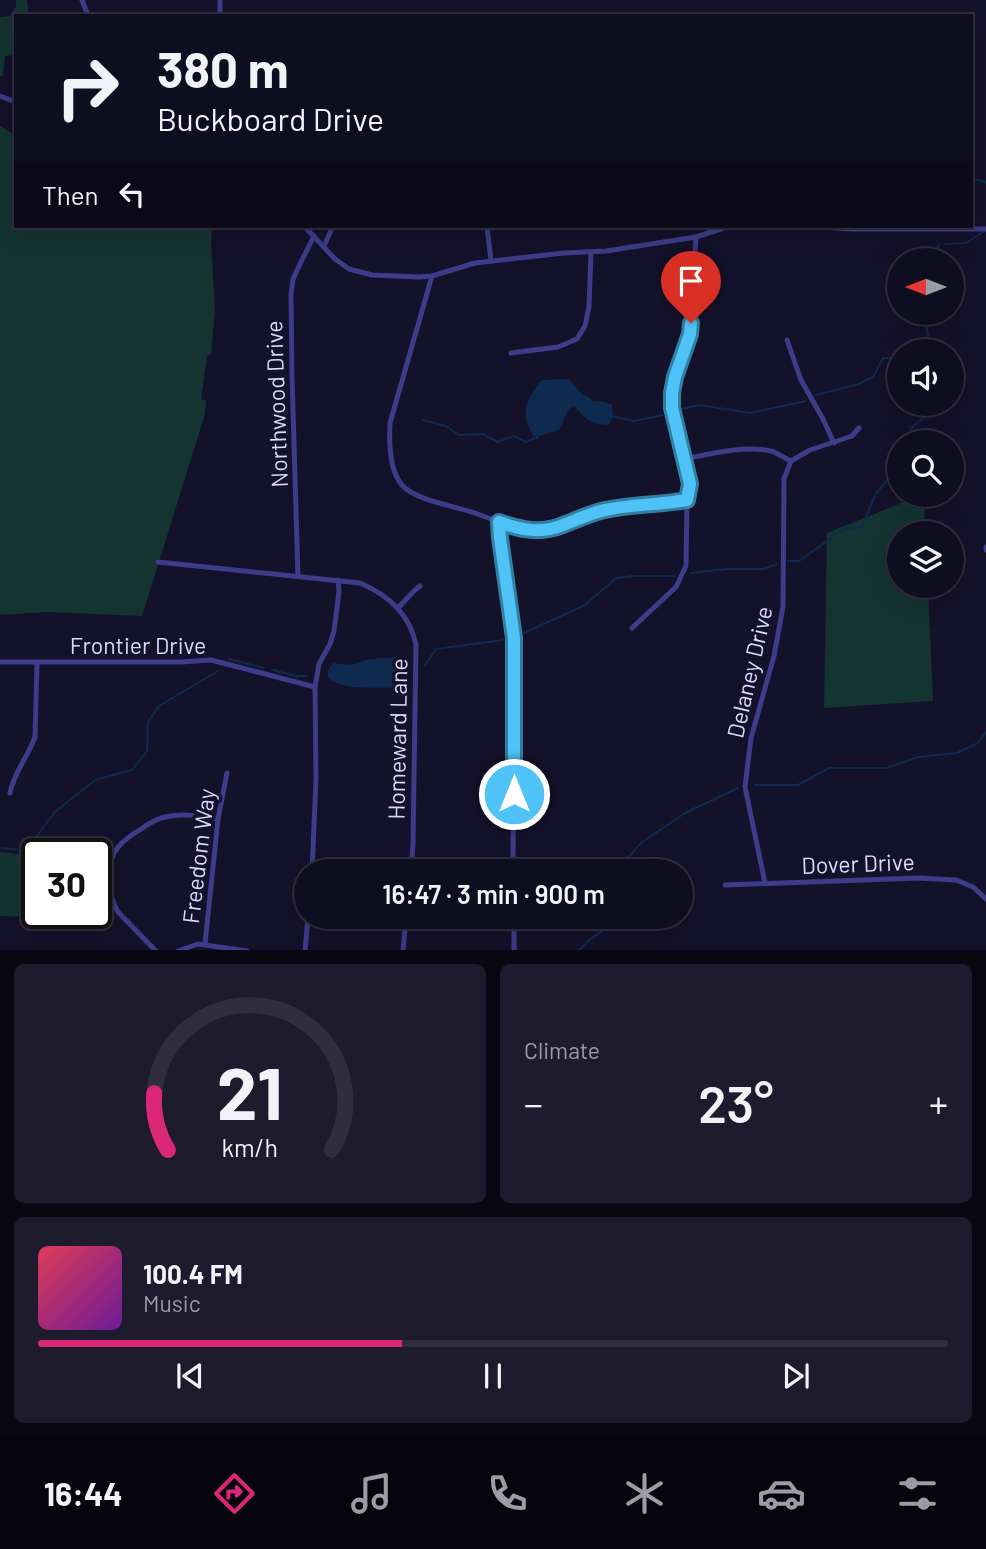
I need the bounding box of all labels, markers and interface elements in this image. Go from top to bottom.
text: 380 m [157,39,289,98]
icon: right [42,42,133,133]
text: Buckboard Drive [157,99,384,137]
icon: left [113,175,151,213]
text: Then [42,179,99,210]
north arrow [887,248,964,326]
map controls [887,248,964,598]
pin [661,251,721,323]
icon: arrive [672,262,710,300]
street label: Northwood Drive [259,320,293,488]
button: sound [887,339,964,416]
button: search [887,430,964,507]
button: layers [887,521,964,598]
street label: Delaney Drive [720,603,778,741]
street label: Frontier Drive [70,631,206,659]
street label: Homeward Lane [382,658,412,820]
position arrow [477,757,551,831]
street label: Freedom Way [176,787,220,925]
speed limit sign: 30 [21,838,112,929]
street label: Dover Drive [801,847,915,879]
text: 16:47 · 3 min · 900 m [382,878,605,909]
text: Climate [524,1036,600,1064]
text: 21 [217,1047,283,1135]
text: 23° [698,1071,774,1133]
text: − [524,1080,543,1126]
text: + [929,1080,948,1126]
text: km/h [222,1131,278,1161]
text: 100.4 FM [143,1258,243,1289]
text: Music [143,1289,201,1317]
icon: previous [171,1357,209,1395]
icon: pause [474,1357,512,1395]
icon: next [777,1357,815,1395]
icon: directions [210,1469,259,1518]
icon: music [347,1469,396,1518]
icon: phone [483,1469,532,1518]
icon: climate [620,1469,669,1518]
icon: car [757,1469,806,1518]
icon: filters [893,1469,942,1518]
text: 16:44 [44,1474,123,1512]

